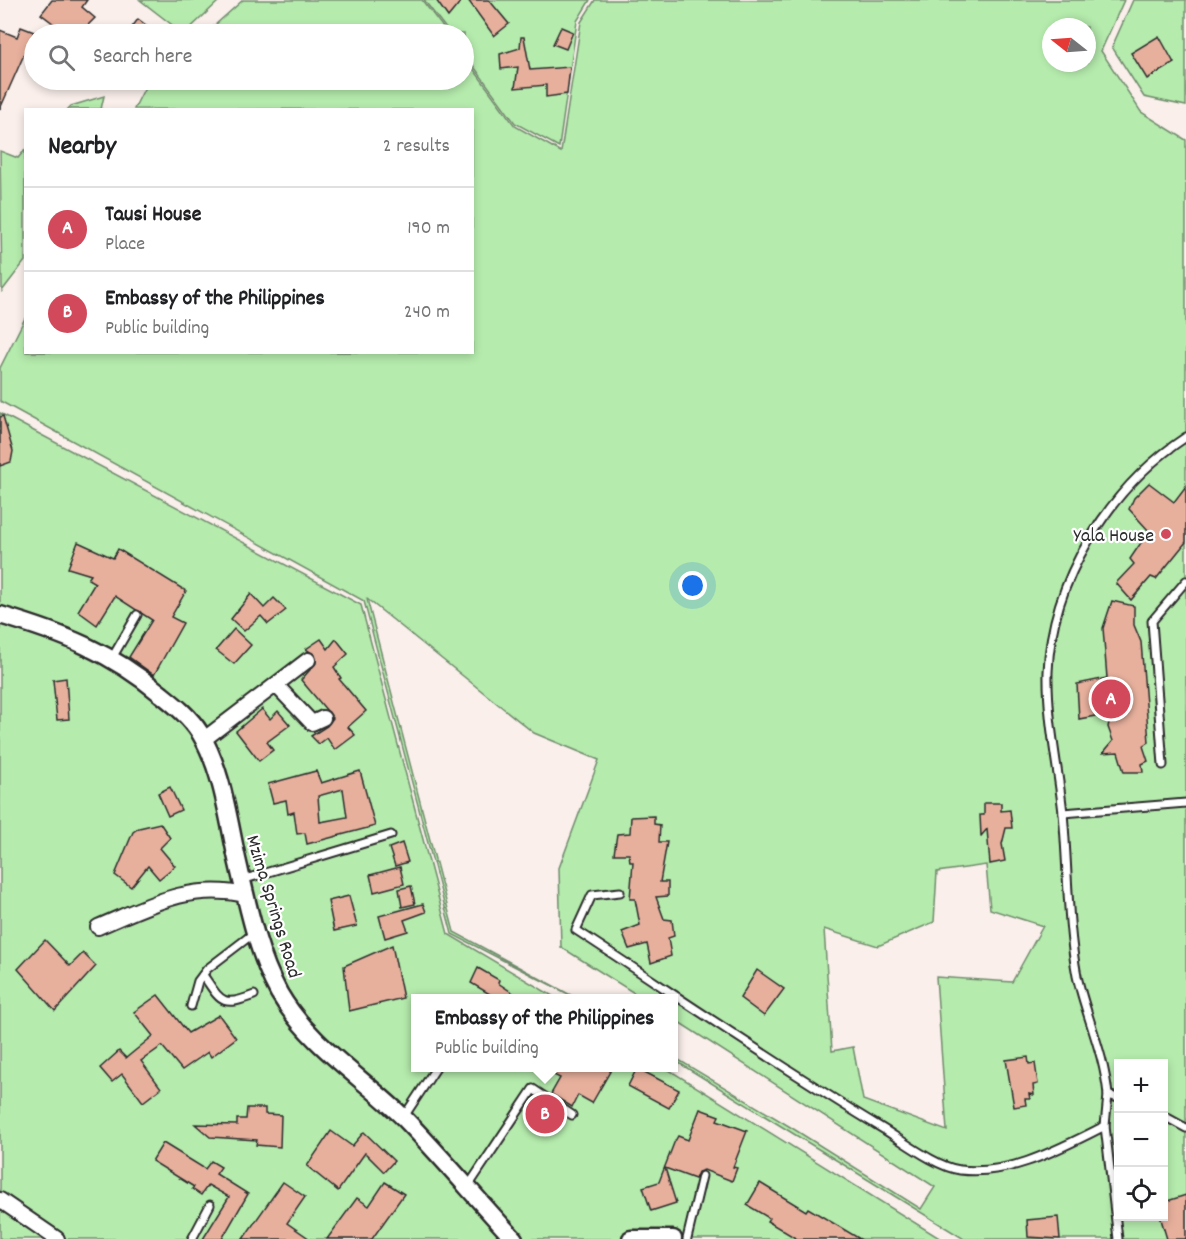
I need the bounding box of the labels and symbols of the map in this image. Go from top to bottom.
north arrow [1042,18,1096,72]
place label: Yala House [1074,523,1154,551]
marker: Yala House [1159,527,1173,541]
your location [678,571,707,600]
pin: A [1092,676,1130,722]
street label: Mzima Springs Road [237,832,307,982]
pin: B [526,1092,564,1136]

